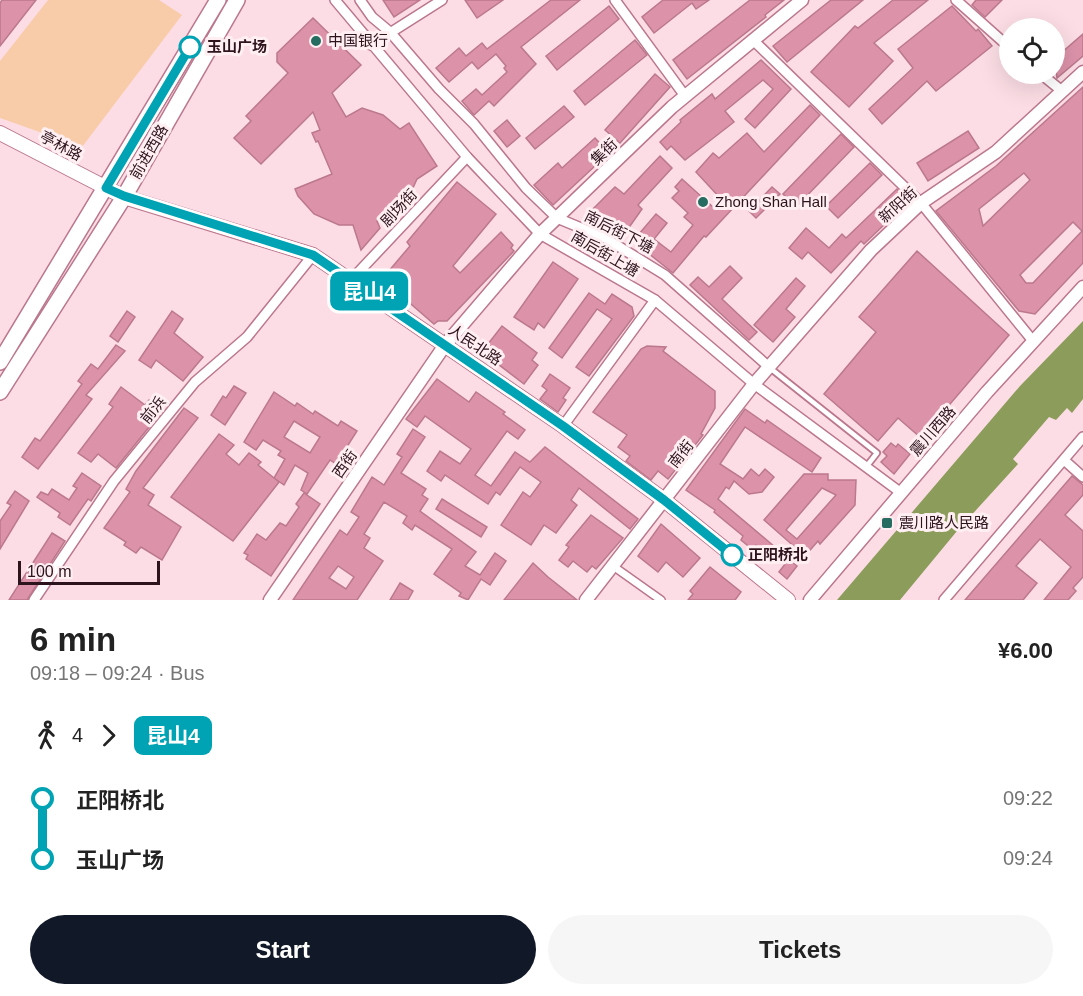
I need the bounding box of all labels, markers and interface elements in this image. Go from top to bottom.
map controls [999,18,1065,84]
button: locate [999,18,1065,84]
place label: 中国银行 [328,32,388,49]
marker: 中国银行 [309,34,323,48]
marker: 玉山广场 [179,36,201,58]
place label: 玉山广场 [207,38,267,55]
street label: 前进西路 [126,122,171,182]
street label: 亭林路 [37,127,85,164]
street label: 集街 [587,135,620,168]
street label: 新阳街 [875,183,920,226]
street label: 剧场街 [377,185,420,230]
place label: Zhong Shan Hall [715,193,827,210]
marker: Zhong Shan Hall [696,195,710,209]
street label: 南后街下塘 [582,207,657,256]
street label: 南后街上塘 [569,227,642,280]
line badge: 昆山4 [334,272,404,310]
text: 昆山4 [342,280,396,303]
street label: 人民北路 [446,321,505,368]
street label: 前浜 [137,393,169,427]
street label: 震川西路 [907,402,959,459]
street label: 南街 [665,437,697,471]
street label: 西街 [329,447,360,481]
place label: 震川路人民路 [899,514,989,531]
marker: 震川路人民路 [880,516,894,530]
marker: 正阳桥北 [721,544,743,566]
place label: 正阳桥北 [748,546,808,563]
scale bar [18,558,160,586]
text: 100 m [27,563,71,580]
text: 6 min [30,621,116,658]
text: ¥6.00 [998,638,1053,663]
text: 09:18 – 09:24 · Bus [30,662,205,684]
icon: walk [30,719,63,752]
icon: forward [92,719,125,752]
text: 4 [72,724,83,746]
text: 昆山4 [146,724,200,747]
text: 09:22 [1003,787,1053,809]
text: 正阳桥北 [76,788,164,813]
text: 09:24 [1003,847,1053,869]
text: 玉山广场 [76,848,164,873]
button: Start [30,915,536,984]
button: Tickets [548,915,1053,984]

